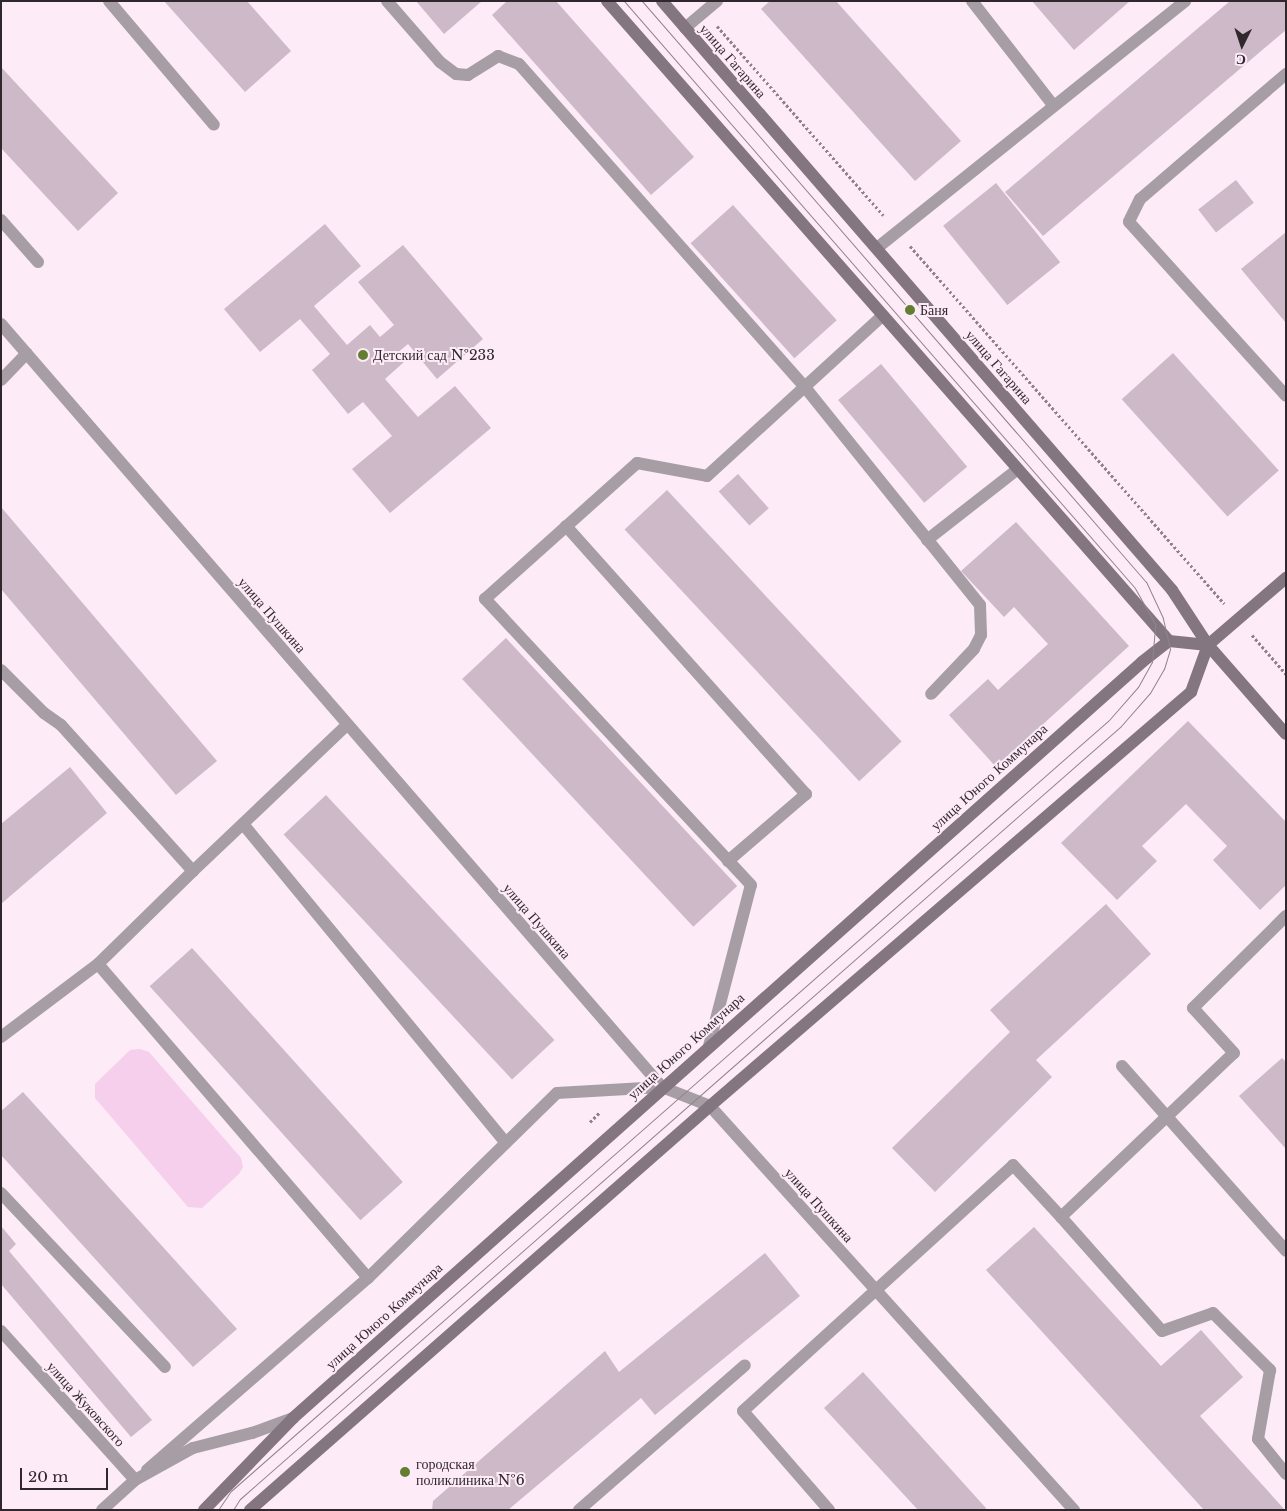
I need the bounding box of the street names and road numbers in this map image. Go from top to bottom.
street label: улица Гагарина [696,21,770,101]
street label: улица Гагарина [962,327,1036,407]
street label: улица Пушкина [235,574,309,656]
street label: улица Юного Коммунара [927,720,1051,834]
street label: улица Пушкина [500,880,574,962]
street label: улица Юного Коммунара [624,989,748,1103]
street label: улица Пушкина [781,1164,857,1246]
street label: улица Юного Коммунара [322,1259,446,1373]
street label: улица Жуковского [43,1358,129,1450]

